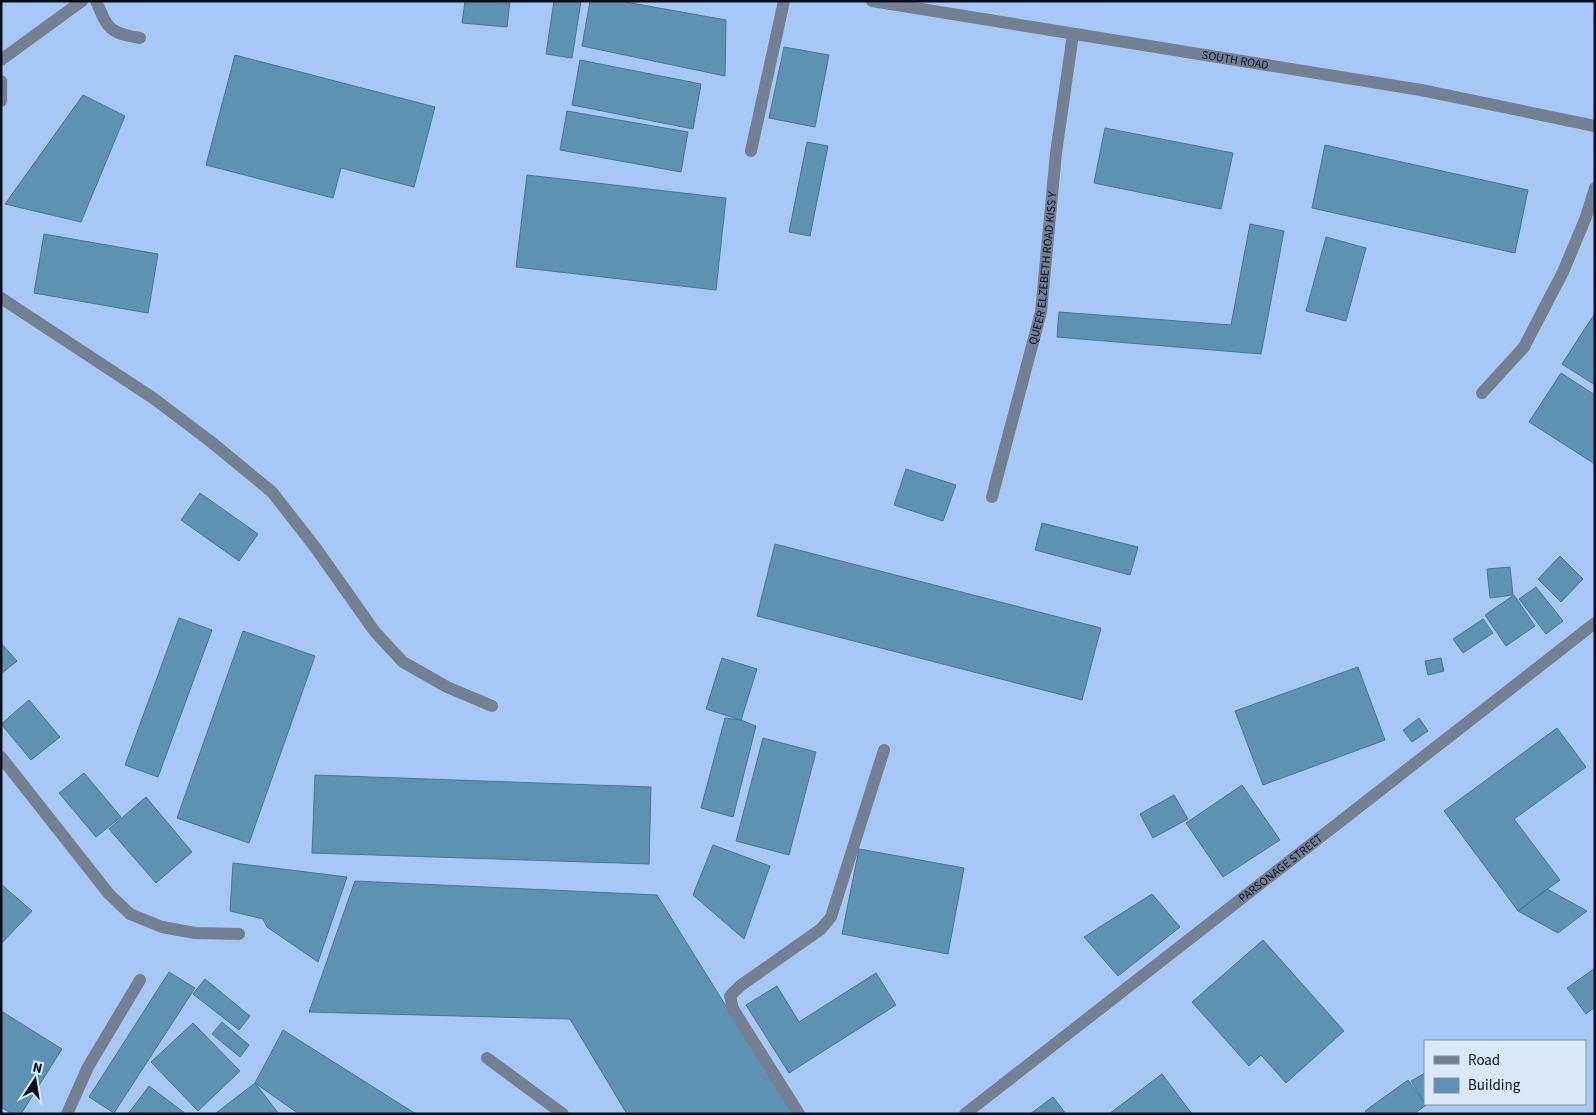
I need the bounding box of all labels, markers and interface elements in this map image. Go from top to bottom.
street label: SOUTH ROAD [1201,46,1270,74]
street label: QUEER ELZEBETH ROAD KISS Y [1024,191,1061,347]
street label: PARSONAGE STREET [1235,829,1327,906]
legend [1424,1040,1586,1105]
text: Road [1468,1050,1500,1071]
north arrow [10,1055,60,1105]
text: N [31,1058,44,1079]
text: Building [1468,1075,1521,1096]

